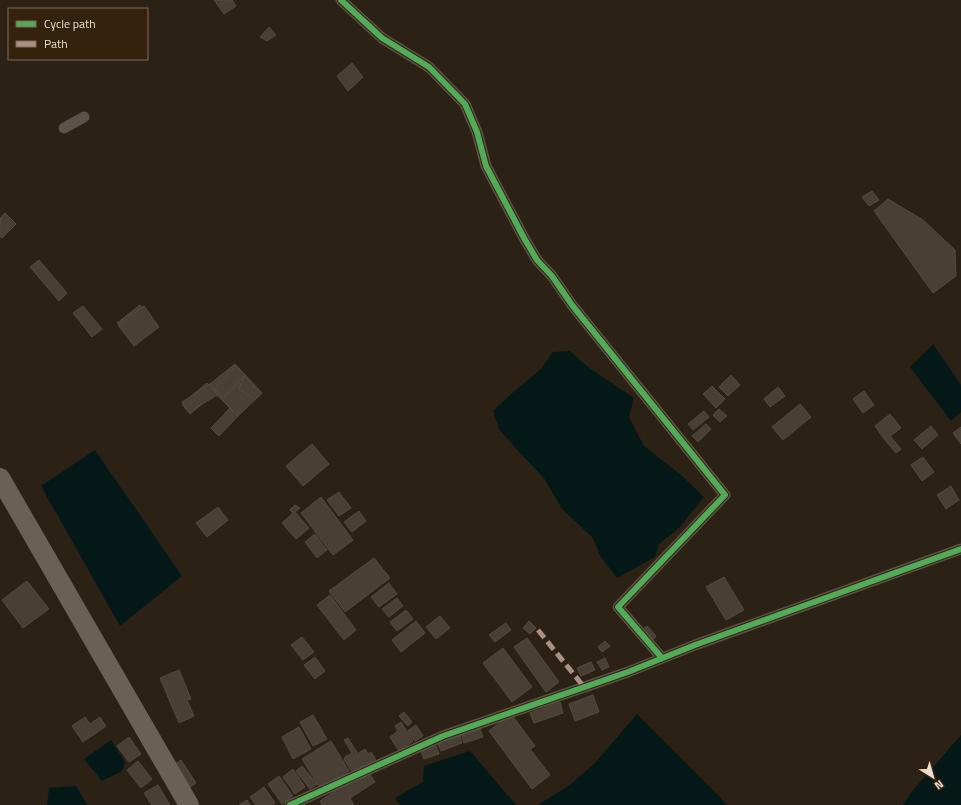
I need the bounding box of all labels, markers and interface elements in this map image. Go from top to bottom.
legend [8,8,148,60]
text: Cycle path [44,14,96,33]
text: Path [44,34,68,53]
north arrow [913,757,953,797]
text: N [931,776,947,794]

